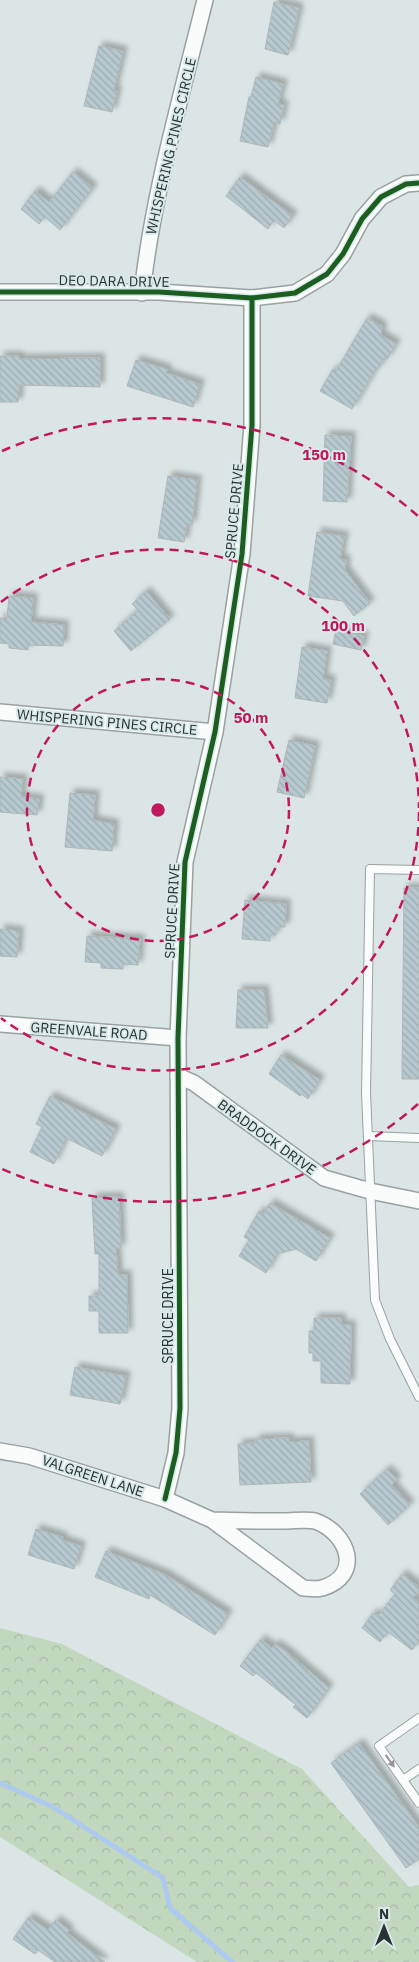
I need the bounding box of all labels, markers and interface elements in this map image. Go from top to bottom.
street label: WHISPERING PINES CIRCLE [142,56,200,236]
street label: DEO DARA DRIVE [58,271,170,291]
text: 150 m [302,445,346,464]
street label: SPRUCE DRIVE [221,463,247,559]
text: 100 m [321,616,365,635]
street label: WHISPERING PINES CIRCLE [16,705,198,739]
text: 50 m [234,708,268,727]
centre of rings [149,801,167,819]
street label: SPRUCE DRIVE [161,863,183,959]
street label: GREENVALE ROAD [30,1018,148,1044]
street label: BRADDOCK DRIVE [214,1095,320,1179]
street label: SPRUCE DRIVE [159,1268,177,1364]
street label: VALGREEN LANE [40,1451,146,1501]
one-way arrow [385,1754,395,1768]
north arrow [359,1902,409,1952]
text: N [379,1905,389,1923]

